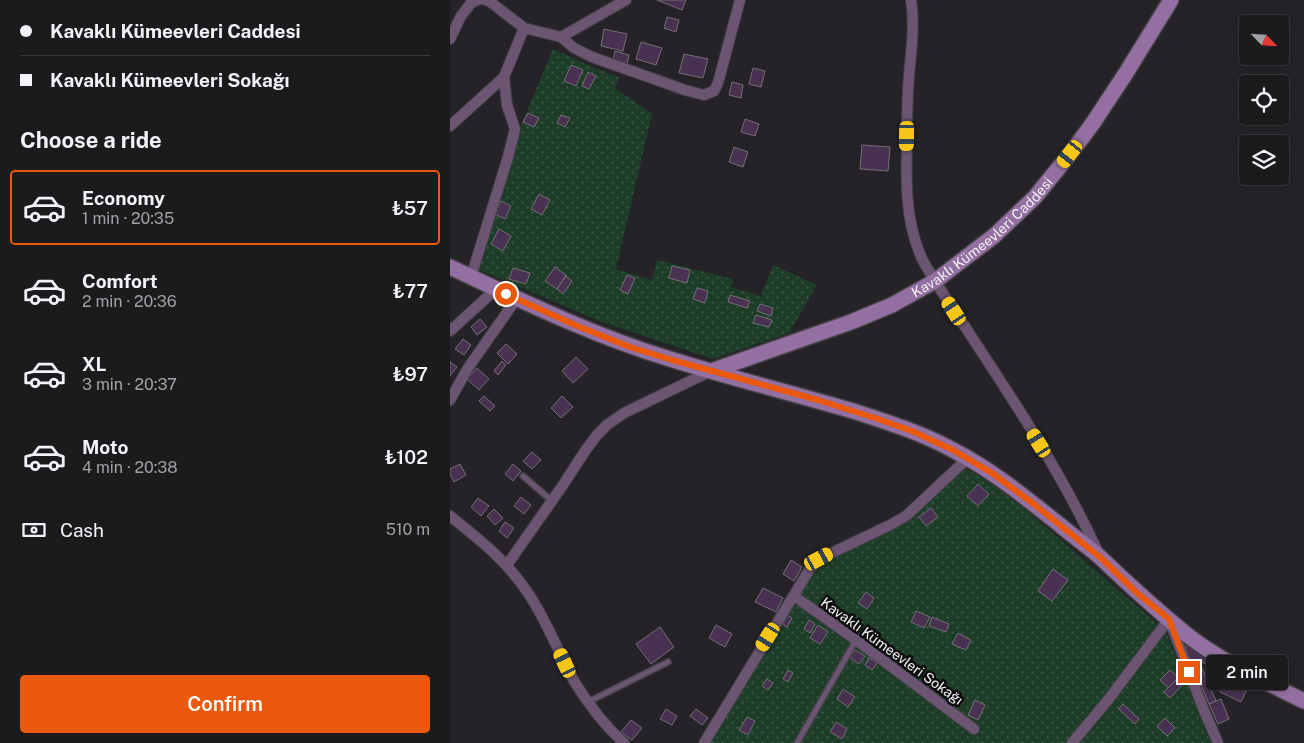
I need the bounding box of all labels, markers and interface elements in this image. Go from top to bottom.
north arrow [1239,15,1289,65]
map controls [1239,15,1289,185]
text: Kavaklı Kümeevleri Caddesi [50,20,301,42]
text: Kavaklı Kümeevleri Sokağı [50,69,290,91]
button: locate [1239,75,1289,125]
car [899,121,914,151]
text: Choose a ride [20,127,162,153]
button: layers [1239,135,1289,185]
car [1054,138,1085,170]
street label: Kavaklı Kümeevleri Caddesi [909,174,1056,300]
icon: car [22,185,67,230]
text: Economy [82,187,165,209]
text: ₺57 [392,197,428,219]
text: 1 min · 20:35 [82,209,174,228]
icon: car [22,268,67,313]
text: Comfort [82,270,158,292]
text: ₺77 [393,280,428,302]
route start [495,283,517,305]
text: 2 min · 20:36 [82,292,177,311]
car [939,294,968,328]
icon: car [22,351,67,396]
text: XL [82,353,107,375]
text: ₺97 [393,363,428,385]
text: 3 min · 20:37 [82,375,177,394]
car [1024,426,1053,460]
icon: car [22,434,67,479]
text: Moto [82,436,128,458]
text: ₺102 [385,446,428,468]
text: 4 min · 20:38 [82,458,178,477]
icon: cash [20,516,48,544]
text: Cash [60,519,104,541]
text: 510 m [386,520,430,539]
car [802,545,835,573]
street label: Kavaklı Kümeevleri Sokağı [818,594,966,708]
car [753,620,782,654]
car [551,646,578,680]
callout: 2 min [1206,654,1289,690]
route end [1178,661,1200,683]
text: 2 min [1226,663,1268,682]
button: Confirm [20,675,430,733]

